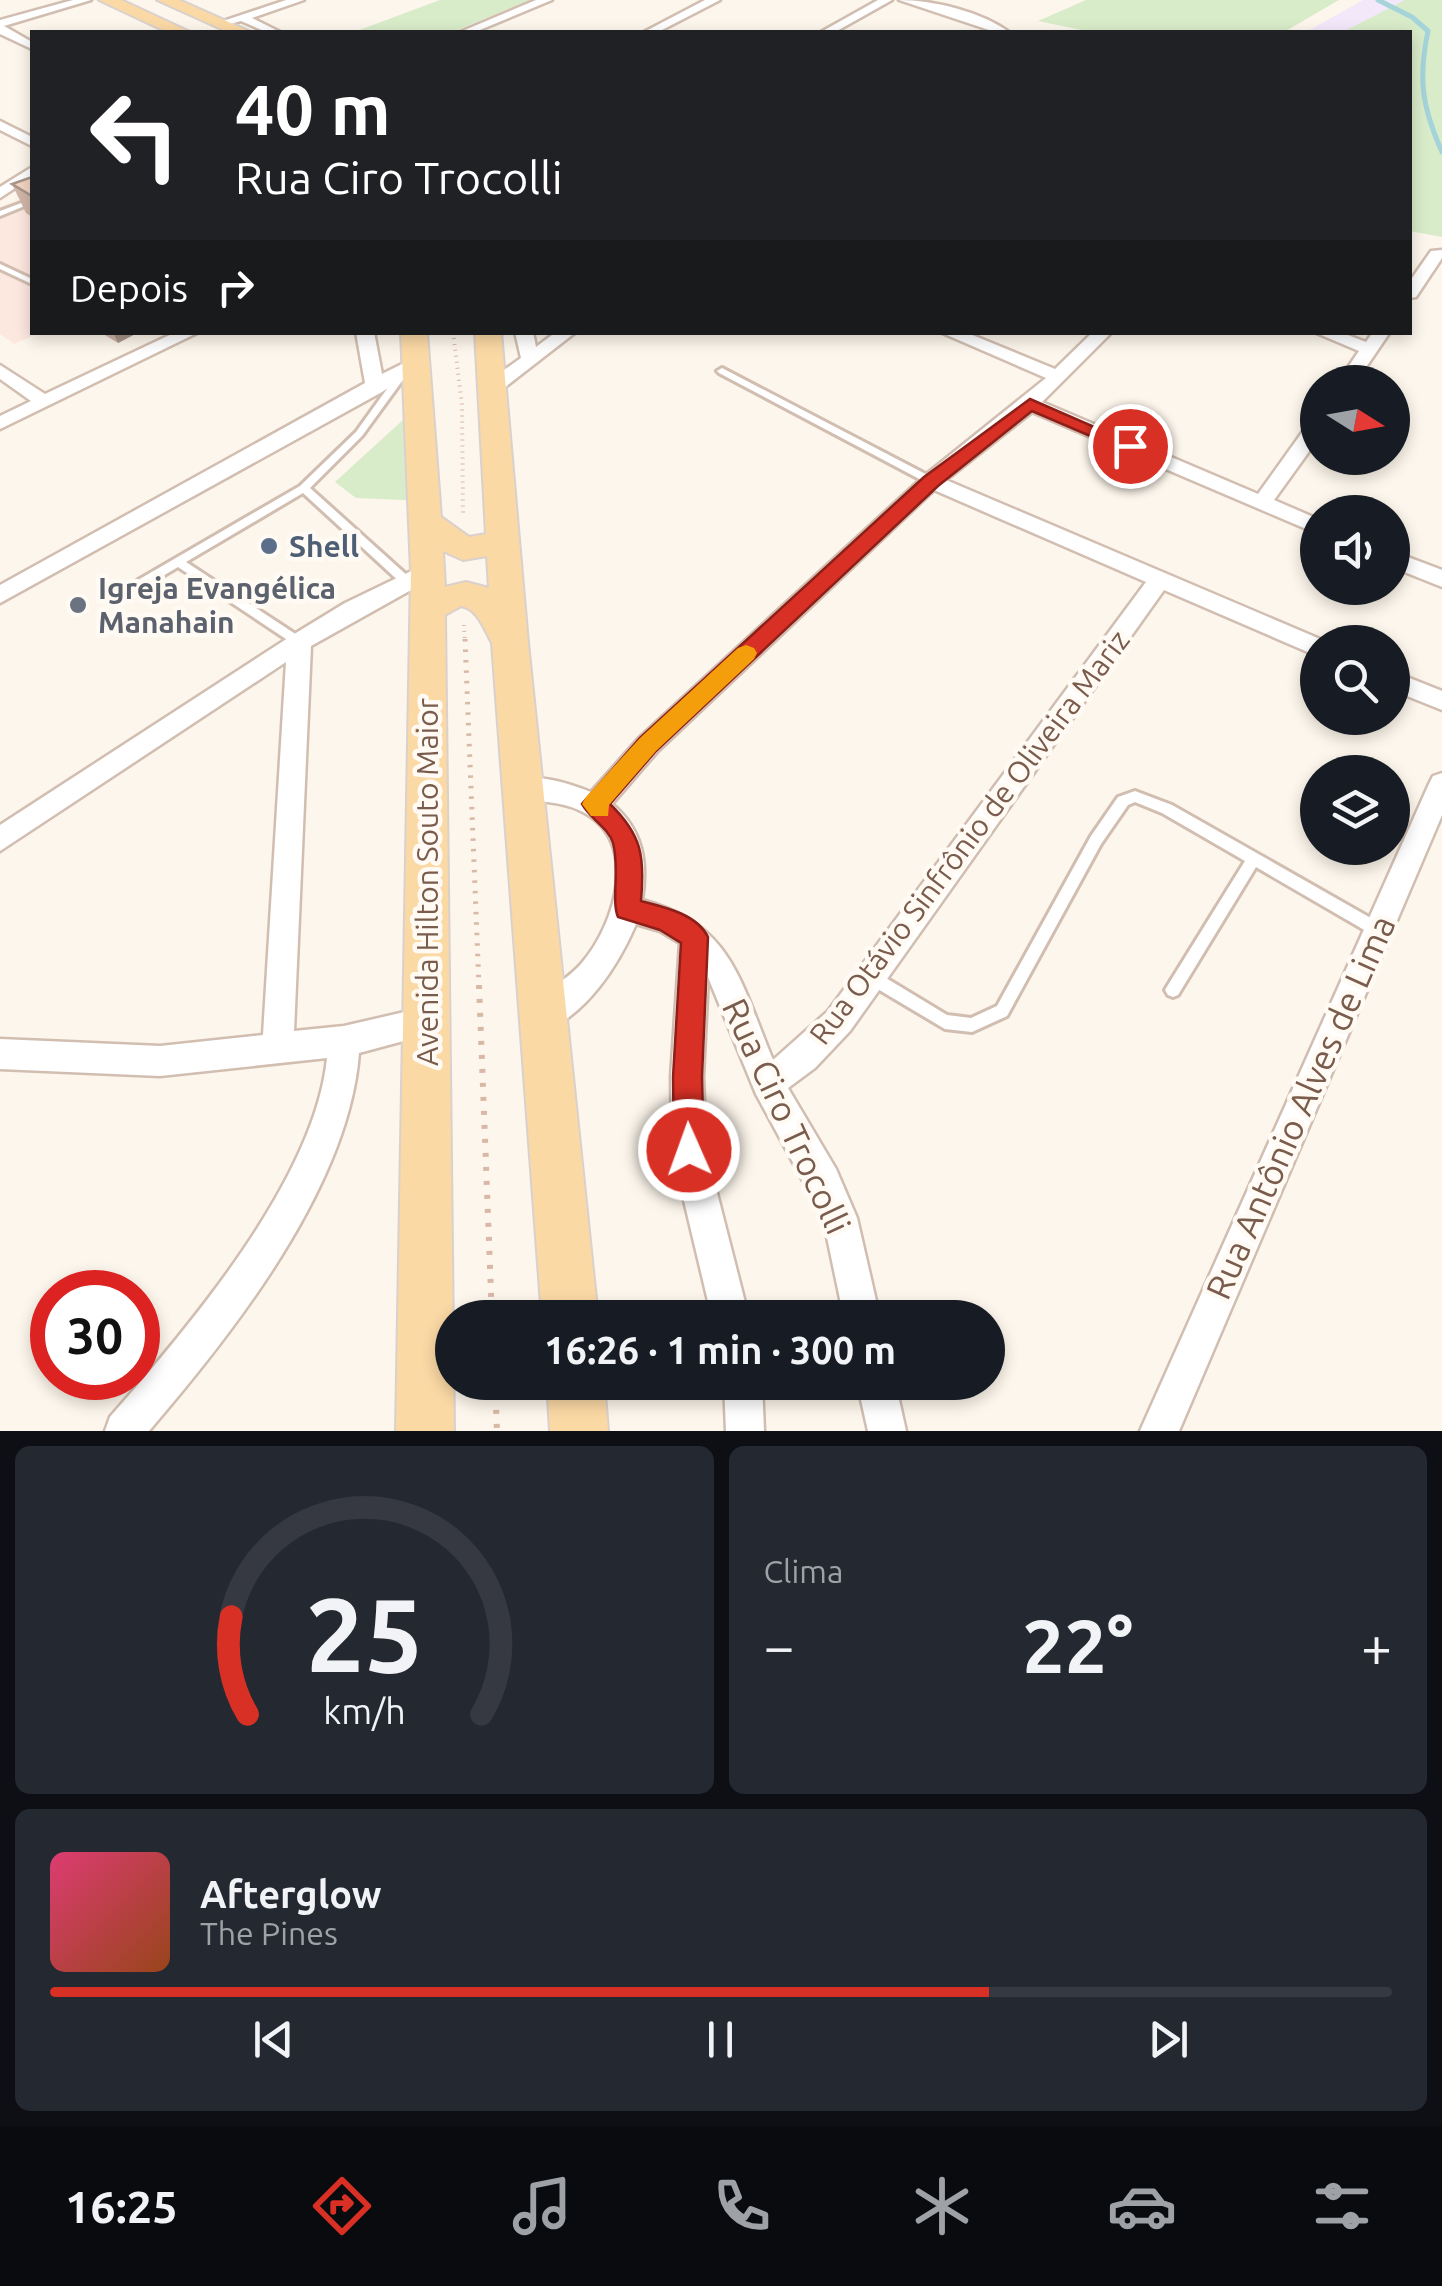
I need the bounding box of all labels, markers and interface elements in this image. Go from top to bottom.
icon: left [70,70,200,200]
text: 40 m [235,70,391,148]
text: Rua Ciro Trocolli [235,152,563,203]
icon: right [208,260,263,315]
text: Depois [70,267,188,309]
north arrow [1300,365,1410,475]
map controls [1300,365,1410,865]
pin [1088,404,1173,489]
icon: arrive [1103,419,1158,474]
button: sound [1300,495,1410,605]
place label: Shell [289,529,359,563]
marker: Shell [258,535,280,557]
place label: Igreja Evangélica Manahain [98,571,336,639]
marker: Igreja Evangélica Manahain [67,594,89,616]
street label: Rua Otávio Sinfrônio de Oliveira Mariz [802,623,1136,1051]
button: search [1300,625,1410,735]
street label: Avenida Hilton Souto Maior [410,697,444,1066]
button: layers [1300,755,1410,865]
street label: Rua Antônio Alves de Lima [1197,909,1403,1305]
street label: Rua Ciro Trocolli [715,992,859,1240]
position arrow [637,1098,741,1202]
speed limit sign: 30 [30,1270,160,1400]
text: 16:26 · 1 min · 300 m [544,1329,896,1371]
text: Clima [764,1553,843,1589]
text: 25 [306,1575,423,1692]
text: 22° [1022,1603,1133,1687]
text: − [764,1615,795,1676]
text: + [1361,1615,1392,1676]
text: km/h [323,1691,406,1731]
text: Afterglow [200,1873,382,1915]
text: The Pines [200,1915,338,1951]
icon: previous [246,2012,301,2067]
icon: pause [693,2012,748,2067]
icon: next [1141,2012,1196,2067]
icon: directions [307,2171,377,2241]
icon: music [507,2171,577,2241]
icon: phone [707,2171,777,2241]
icon: climate [907,2171,977,2241]
icon: car [1107,2171,1177,2241]
icon: filters [1307,2171,1377,2241]
text: 16:25 [65,2181,178,2232]

